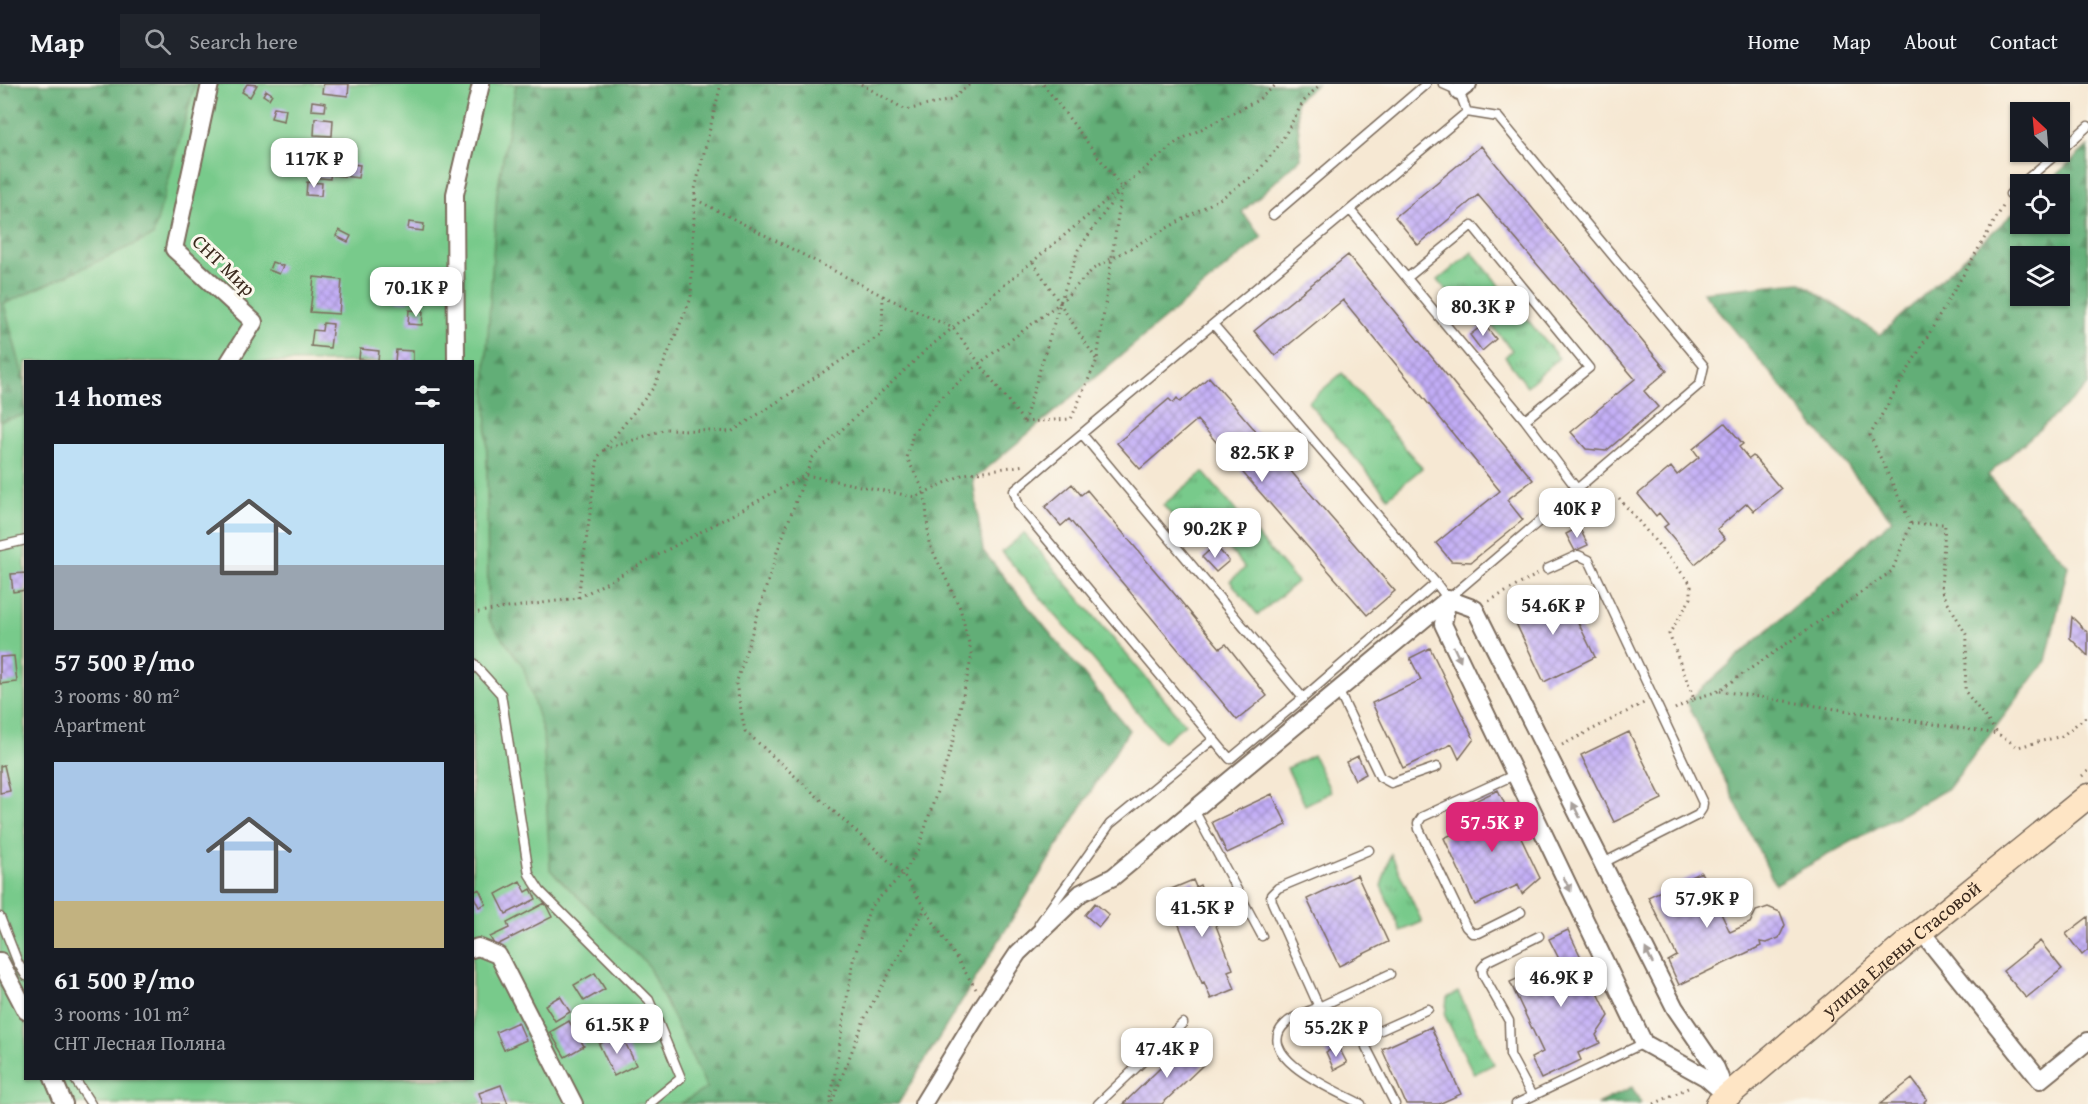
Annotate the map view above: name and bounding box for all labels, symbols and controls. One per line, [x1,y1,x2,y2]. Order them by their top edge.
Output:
search box [120,14,540,68]
text: Map [30,21,84,62]
icon: search [141,25,174,58]
text: Search here [189,25,298,57]
text: Home [1748,26,1799,57]
text: Map [1832,26,1871,57]
text: About [1904,26,1957,57]
text: Contact [1990,26,2058,57]
north arrow [2010,102,2070,162]
map controls [2010,102,2070,306]
pin: 117K ₽ [265,138,363,189]
text: 117K ₽ [285,143,343,172]
button: locate [2010,174,2070,234]
street label: СНТ Мир [186,227,263,302]
button: layers [2010,246,2070,306]
pin: 70.1K ₽ [361,267,471,318]
text: 70.1K ₽ [384,272,448,301]
pin: 80.3K ₽ [1428,286,1538,337]
text: 80.3K ₽ [1451,291,1515,320]
text: 14 homes [54,377,162,416]
icon: filters [411,380,444,413]
pin: 82.5K ₽ [1207,432,1317,483]
text: 82.5K ₽ [1230,437,1294,466]
icon: home [195,483,303,591]
pin: 40K ₽ [1535,488,1619,539]
text: 40K ₽ [1553,493,1601,522]
pin: 90.2K ₽ [1160,508,1270,559]
text: 90.2K ₽ [1183,513,1247,542]
pin: 54.6K ₽ [1498,585,1608,636]
text: 54.6K ₽ [1521,590,1585,619]
text: 57 500 ₽/mo [54,642,195,681]
one-way arrow [1452,645,1461,662]
text: 3 rooms · 80 m² [54,681,180,710]
text: Apartment [54,710,146,739]
icon: home [195,801,303,909]
pin: 57.5K ₽ [1437,802,1547,853]
one-way arrow [1572,802,1581,819]
text: 57.5K ₽ [1460,807,1524,836]
street label: улица Елены Стасовой [1814,873,1987,1025]
one-way arrow [1563,875,1572,892]
pin: 57.9K ₽ [1652,878,1762,929]
text: 57.9K ₽ [1675,883,1739,912]
pin: 41.5K ₽ [1147,887,1257,938]
text: 41.5K ₽ [1170,892,1234,921]
one-way arrow [1644,947,1653,964]
pin: 46.9K ₽ [1506,957,1616,1008]
text: 61 500 ₽/mo [54,960,195,999]
text: 46.9K ₽ [1529,962,1593,991]
text: 3 rooms · 101 m² [54,999,189,1028]
pin: 61.5K ₽ [562,1004,672,1055]
pin: 55.2K ₽ [1281,1007,1391,1058]
text: 61.5K ₽ [585,1009,649,1038]
text: 55.2K ₽ [1304,1012,1368,1041]
text: СНТ Лесная Поляна [54,1028,226,1057]
pin: 47.4K ₽ [1112,1028,1222,1079]
text: 47.4K ₽ [1135,1033,1199,1062]

